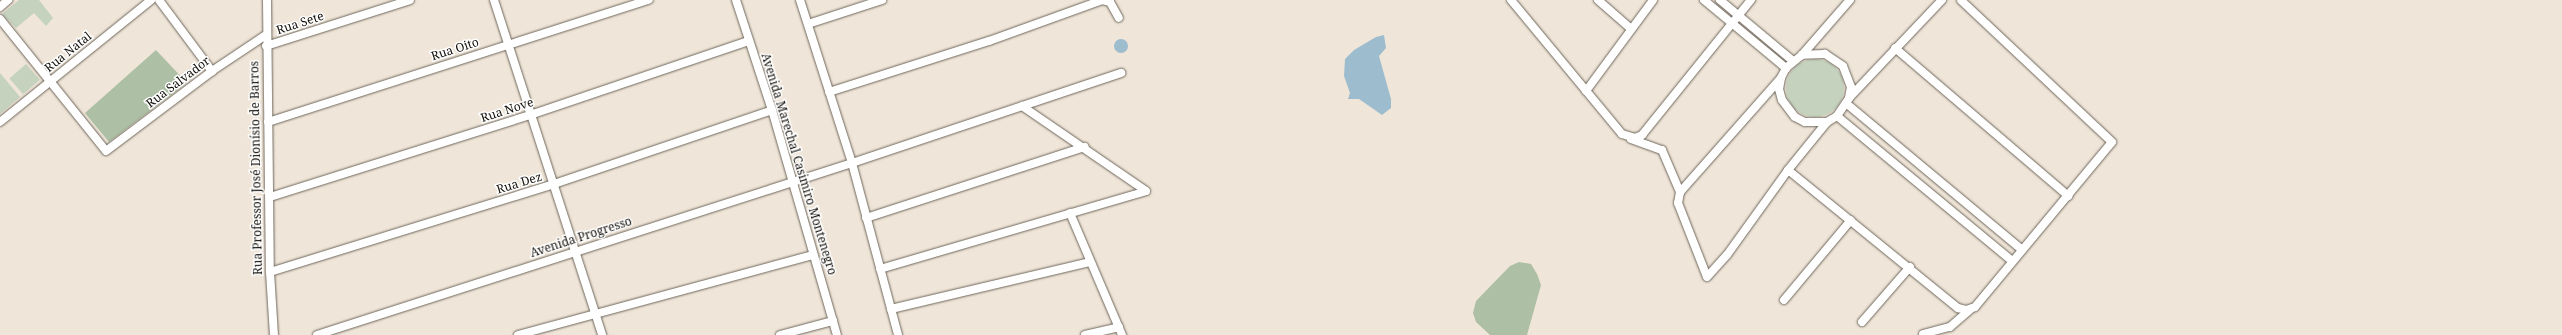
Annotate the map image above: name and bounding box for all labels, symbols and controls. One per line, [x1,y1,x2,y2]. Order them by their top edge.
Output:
street label: Rua Sete [274,9,326,37]
street label: Rua Natal [42,29,94,75]
street label: Rua Oito [429,35,481,63]
street label: Avenida Marechal Casimiro Montenegro [758,51,840,277]
street label: Rua Salvador [143,53,213,111]
street label: Rua Professor José Dionísio de Barros [247,61,265,275]
street label: Rua Nove [479,95,535,125]
street label: Rua Dez [495,169,543,197]
street label: Avenida Progresso [528,214,634,260]

